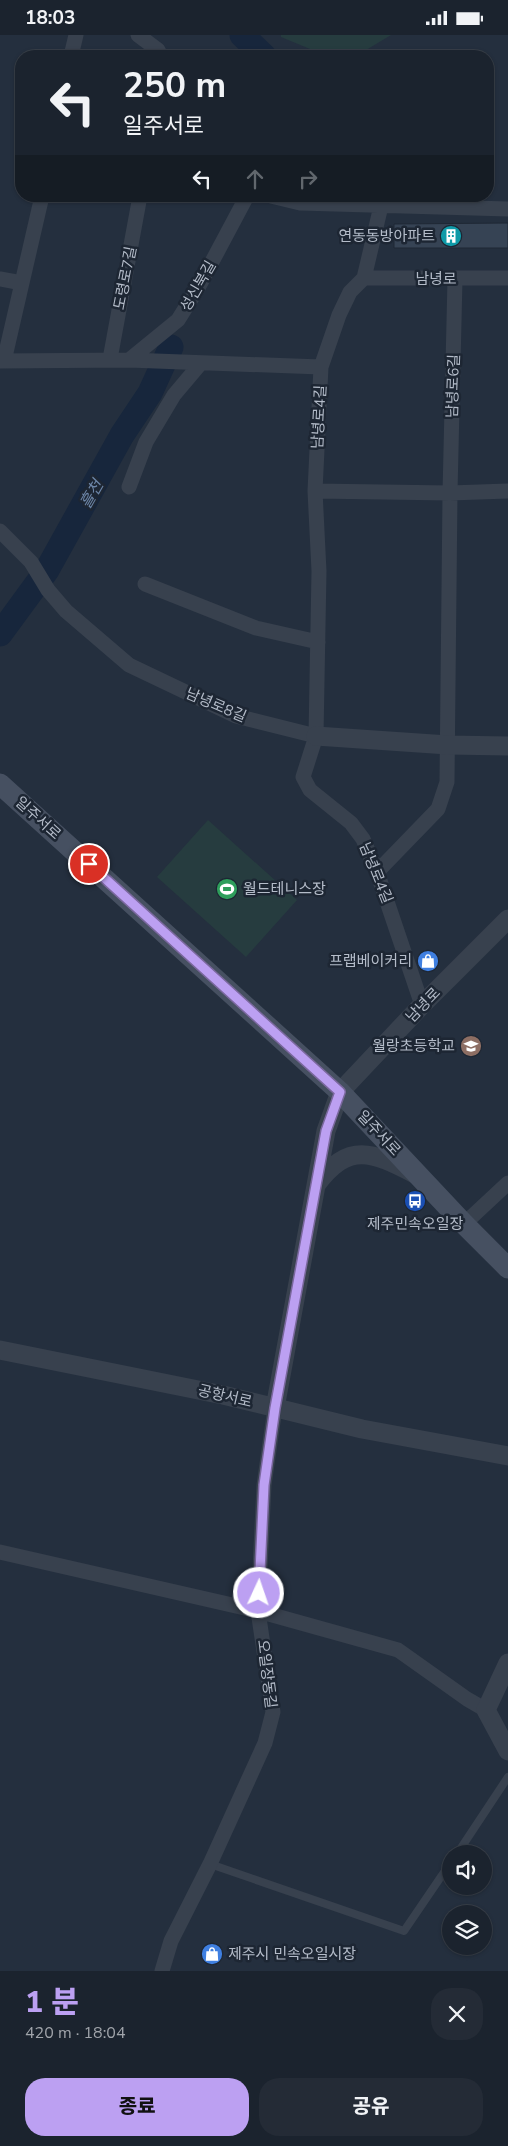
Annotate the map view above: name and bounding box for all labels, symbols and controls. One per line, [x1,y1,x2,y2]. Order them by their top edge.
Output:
text: 18:03 [25,5,75,31]
text: 250 m [123,62,226,109]
icon: left [40,70,105,135]
text: 일주서로 [123,111,204,141]
icon: left [188,165,216,193]
icon: ahead [241,165,269,193]
icon: right [294,165,322,193]
building icon: 연동동방아파트 [439,224,463,248]
place label: 연동동방아파트 [338,226,435,246]
street label: 도령로7길 [109,245,141,311]
street label: 성신북길 [176,257,220,315]
street label: 남녕로 [415,269,457,289]
street label: 남녕로6길 [442,354,464,418]
street label: 남녕로4길 [307,384,331,450]
water label: 흘천 [75,474,110,513]
street label: 남녕로8길 [183,683,249,727]
street label: 일주서로 [11,792,65,844]
street label: 남녕로4길 [355,839,397,907]
pin [68,843,110,885]
icon: arrive [75,850,103,878]
sports icon: 월드테니스장 [215,877,239,901]
place label: 월드테니스장 [243,879,326,899]
shop icon: 프랩베이커리 [416,949,440,973]
place label: 프랩베이커리 [329,951,412,971]
street label: 남녕로 [401,983,445,1027]
school or university icon: 월랑초등학교 [459,1034,483,1058]
place label: 월랑초등학교 [372,1036,455,1056]
street label: 일주서로 [353,1106,405,1160]
bus stop icon: 제주민속오일장 [403,1189,427,1213]
place label: 제주민속오일장 [367,1214,463,1234]
street label: 공항서로 [196,1380,254,1412]
position arrow [232,1566,284,1618]
street label: 오일장동길 [253,1639,281,1709]
map controls [442,1845,492,1955]
button: sound [442,1845,492,1895]
button: layers [442,1905,492,1955]
shop icon: 제주시 민속오일시장 [200,1942,224,1966]
place label: 제주시 민속오일시장 [228,1944,356,1964]
text: 1 분 [25,1982,79,2023]
button: close [431,1988,483,2040]
text: 420 m · 18:04 [25,2022,126,2044]
button: 종료 [25,2078,249,2136]
button: 공유 [259,2078,483,2136]

